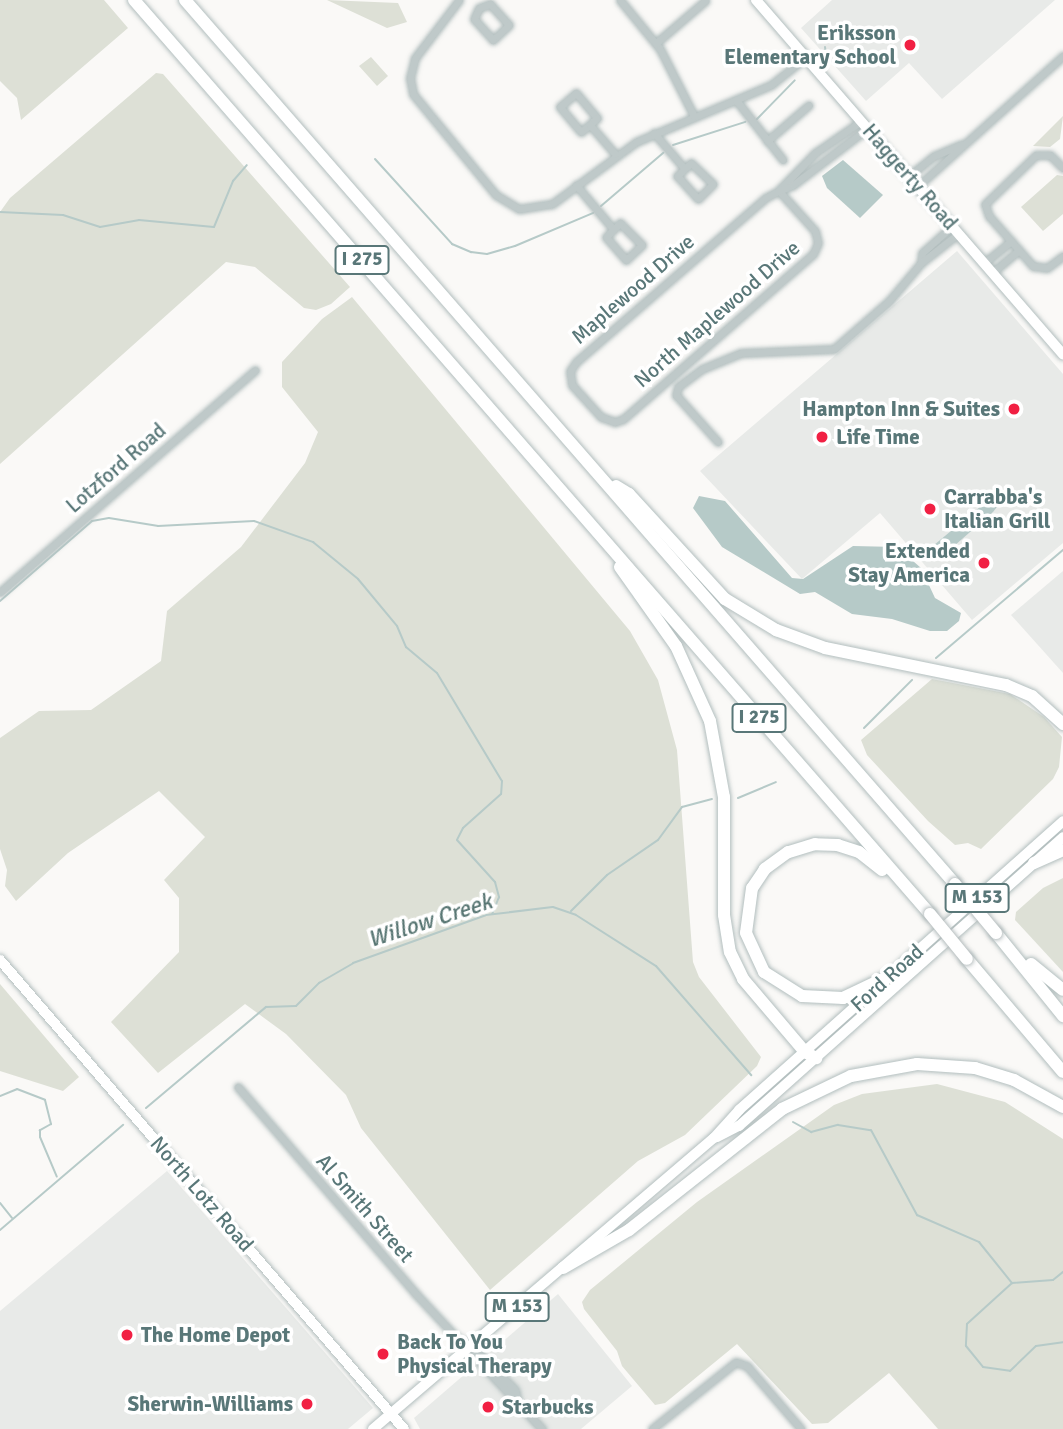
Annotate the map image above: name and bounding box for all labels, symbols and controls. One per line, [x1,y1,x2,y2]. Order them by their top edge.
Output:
place label: Eriksson Elementary School [724,20,896,70]
marker: Eriksson Elementary School [902,37,918,53]
street label: Haggerty Road [857,119,963,235]
street label: Maplewood Drive [566,229,700,349]
street label: North Maplewood Drive [629,235,805,393]
road number: I 275 [334,244,390,276]
place label: Hampton Inn & Suites [802,396,1000,422]
marker: Hampton Inn & Suites [1006,401,1022,417]
street label: Lotzford Road [61,418,171,518]
place label: Life Time [836,424,920,450]
marker: Life Time [814,429,830,445]
place label: Carrabba's Italian Grill [944,484,1050,534]
marker: Carrabba's Italian Grill [922,501,938,517]
place label: Extended Stay America [848,538,970,588]
marker: Extended Stay America [976,555,992,571]
road number: I 275 [731,702,787,734]
road number: M 153 [944,882,1010,914]
water label: Willow Creek [365,888,495,954]
street label: Ford Road [845,939,929,1017]
street label: North Lotz Road [145,1131,259,1257]
street label: Al Smith Street [311,1149,419,1267]
road number: M 153 [484,1292,550,1322]
place label: The Home Depot [141,1322,290,1348]
marker: The Home Depot [119,1327,135,1343]
place label: Back To You Physical Therapy [397,1329,552,1379]
marker: Back To You Physical Therapy [375,1346,391,1362]
place label: Sherwin-Williams [127,1391,293,1417]
place label: Starbucks [502,1394,594,1420]
marker: Sherwin-Williams [299,1396,315,1412]
marker: Starbucks [480,1399,496,1415]

